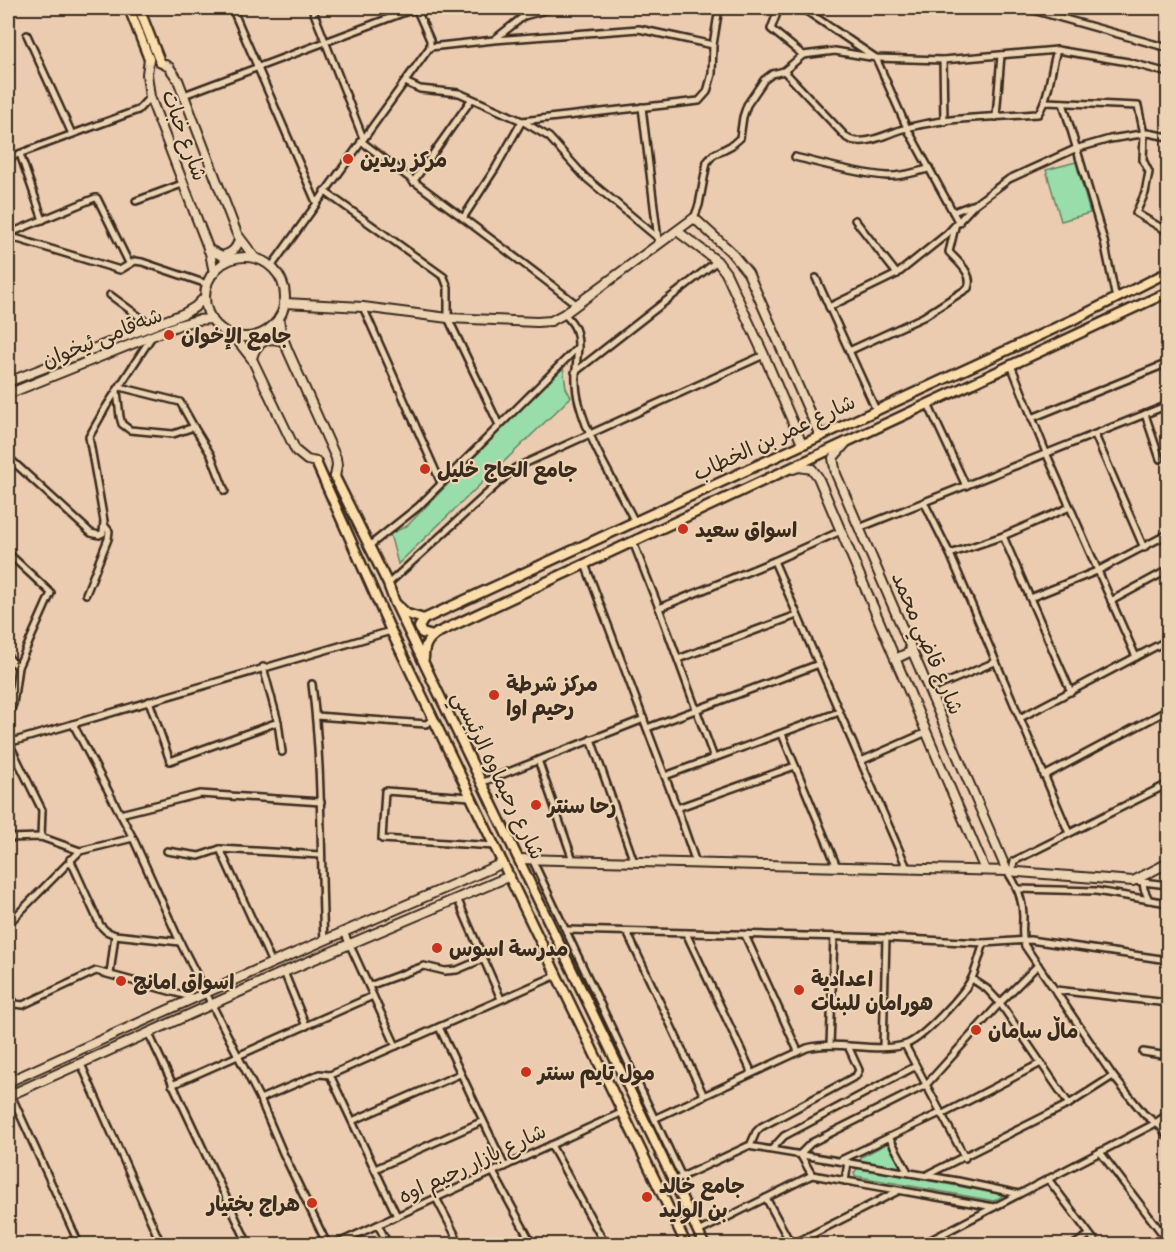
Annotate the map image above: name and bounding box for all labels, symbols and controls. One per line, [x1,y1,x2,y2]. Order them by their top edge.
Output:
street label: شارع خبات [154,86,213,185]
place label: مركز ريدين [360,147,447,173]
marker: مركز ريدين [341,152,355,166]
street label: شەقامی ئیخوان [38,301,167,374]
place label: جامع الإخوان [181,323,291,351]
marker: جامع الإخوان [162,328,176,342]
street label: شارع عمر بن الخطاب [689,388,860,488]
place label: جامع الحاج خليل [437,457,578,485]
marker: جامع الحاج خليل [418,462,432,476]
place label: اسواق سعيد [695,517,797,543]
marker: اسواق سعيد [676,522,690,536]
street label: شارع قاضي محمد [880,568,969,721]
place label: مركز شرطة رحيم اوا [506,671,598,724]
street label: شارع رحيماوه الرئيسي [441,687,551,866]
marker: مركز شرطة رحيم اوا [487,688,501,702]
place label: رحا سنتر [546,793,616,818]
marker: رحا سنتر [529,798,543,812]
place label: مدرسة اسوس [449,936,568,962]
marker: مدرسة اسوس [430,941,444,955]
place label: اعدادية هورامان للبنات [811,966,933,1017]
place label: اسواق امانج [133,969,234,995]
marker: اسواق امانج [114,974,128,988]
marker: اعدادية هورامان للبنات [792,983,806,997]
place label: ماڵ سامان [988,1016,1078,1043]
marker: ماڵ سامان [969,1023,983,1037]
place label: مول تايم سنتر [536,1060,655,1089]
marker: مول تايم سنتر [519,1065,533,1079]
street label: شارع بازار رحيم اوه [394,1118,552,1212]
place label: جامع خالد بن الوليد [659,1173,745,1224]
marker: جامع خالد بن الوليد [640,1190,654,1204]
place label: هراج بختيار [205,1191,300,1217]
marker: هراج بختيار [305,1196,319,1210]

